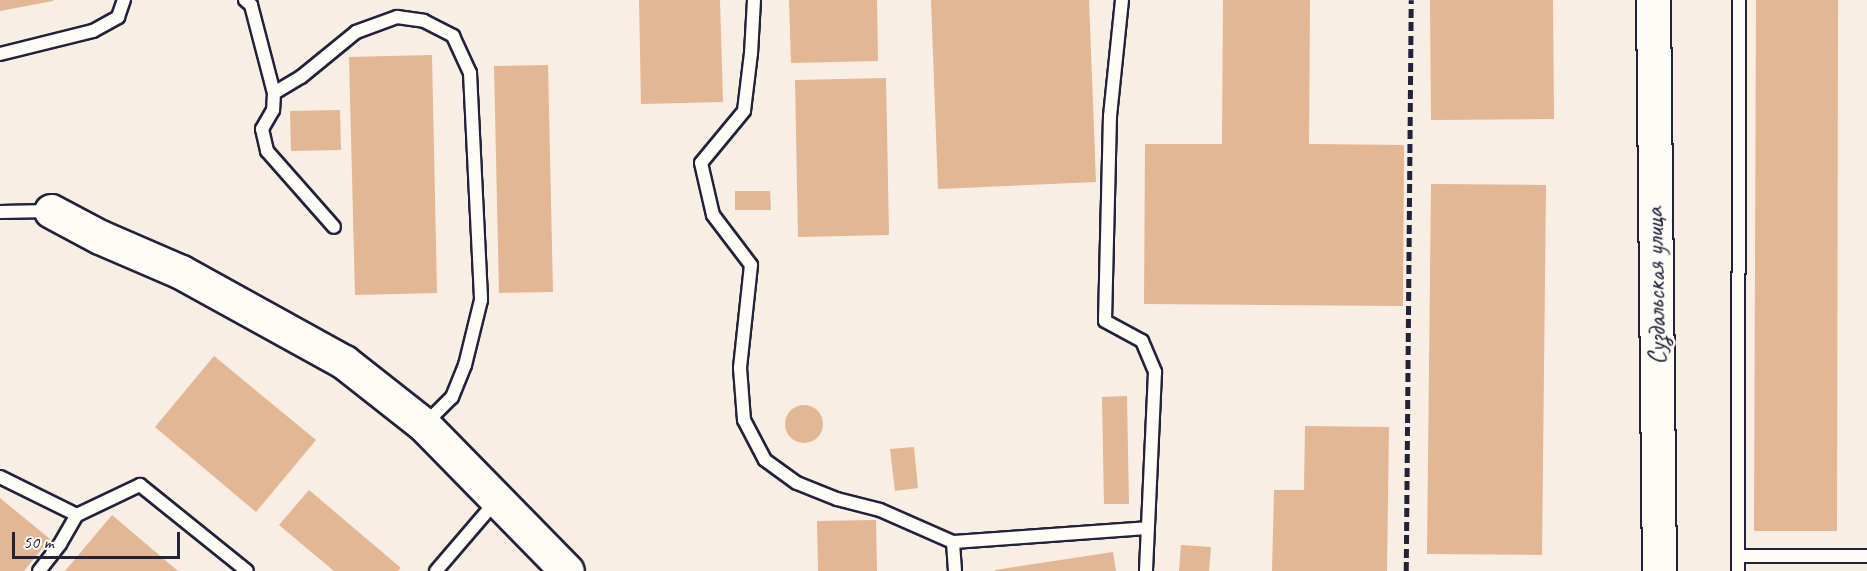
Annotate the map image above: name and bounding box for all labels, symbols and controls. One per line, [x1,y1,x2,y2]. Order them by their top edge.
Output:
street label: Суздальская улица [1639,206,1673,366]
scale bar [15,520,183,558]
text: 50 m [23,531,54,553]

